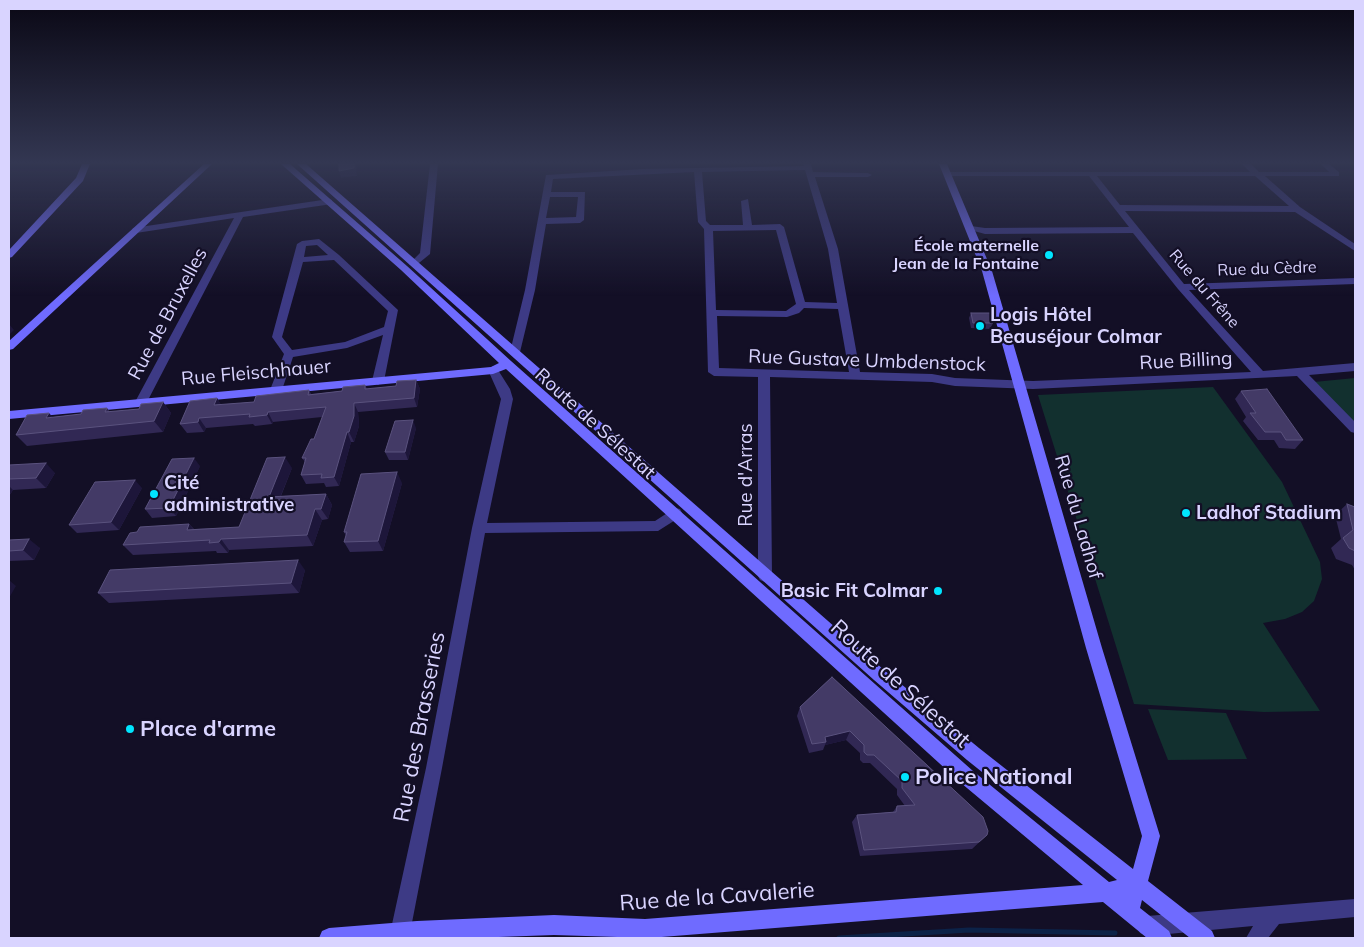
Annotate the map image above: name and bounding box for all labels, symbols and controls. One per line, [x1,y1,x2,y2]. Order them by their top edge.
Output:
place label: École maternelle Jean de la Fontaine [892,236,1039,274]
street label: Rue de Bruxelles [124,244,212,384]
street label: Rue du Frêne [1165,246,1243,332]
marker: École maternelle Jean de la Fontaine [1043,249,1055,261]
street label: Rue du Cèdre [1217,258,1317,280]
place label: Logis Hôtel Beauséjour Colmar [990,304,1162,348]
marker: Logis Hôtel Beauséjour Colmar [974,320,986,332]
street label: Rue Gustave Umbdenstock [748,345,986,377]
street label: Rue Billing [1139,347,1233,375]
street label: Rue Fleischhauer [180,355,332,391]
street label: Route de Sélestat [530,364,660,484]
street label: Rue d'Arras [735,423,757,527]
street label: Rue du Ladhof [1049,452,1107,582]
place label: Cité administrative [164,472,295,516]
marker: Cité administrative [148,488,160,500]
place label: Ladhof Stadium [1196,502,1341,524]
marker: Ladhof Stadium [1180,507,1192,519]
place label: Basic Fit Colmar [781,580,928,602]
marker: Basic Fit Colmar [932,585,944,597]
street label: Route de Sélestat [825,614,975,754]
street label: Rue des Brasseries [389,630,451,824]
place label: Place d'arme [140,716,276,742]
marker: Place d'arme [124,723,136,735]
place label: Police National [915,764,1073,790]
marker: Police National [899,771,911,783]
street label: Rue de la Cavalerie [619,877,815,917]

